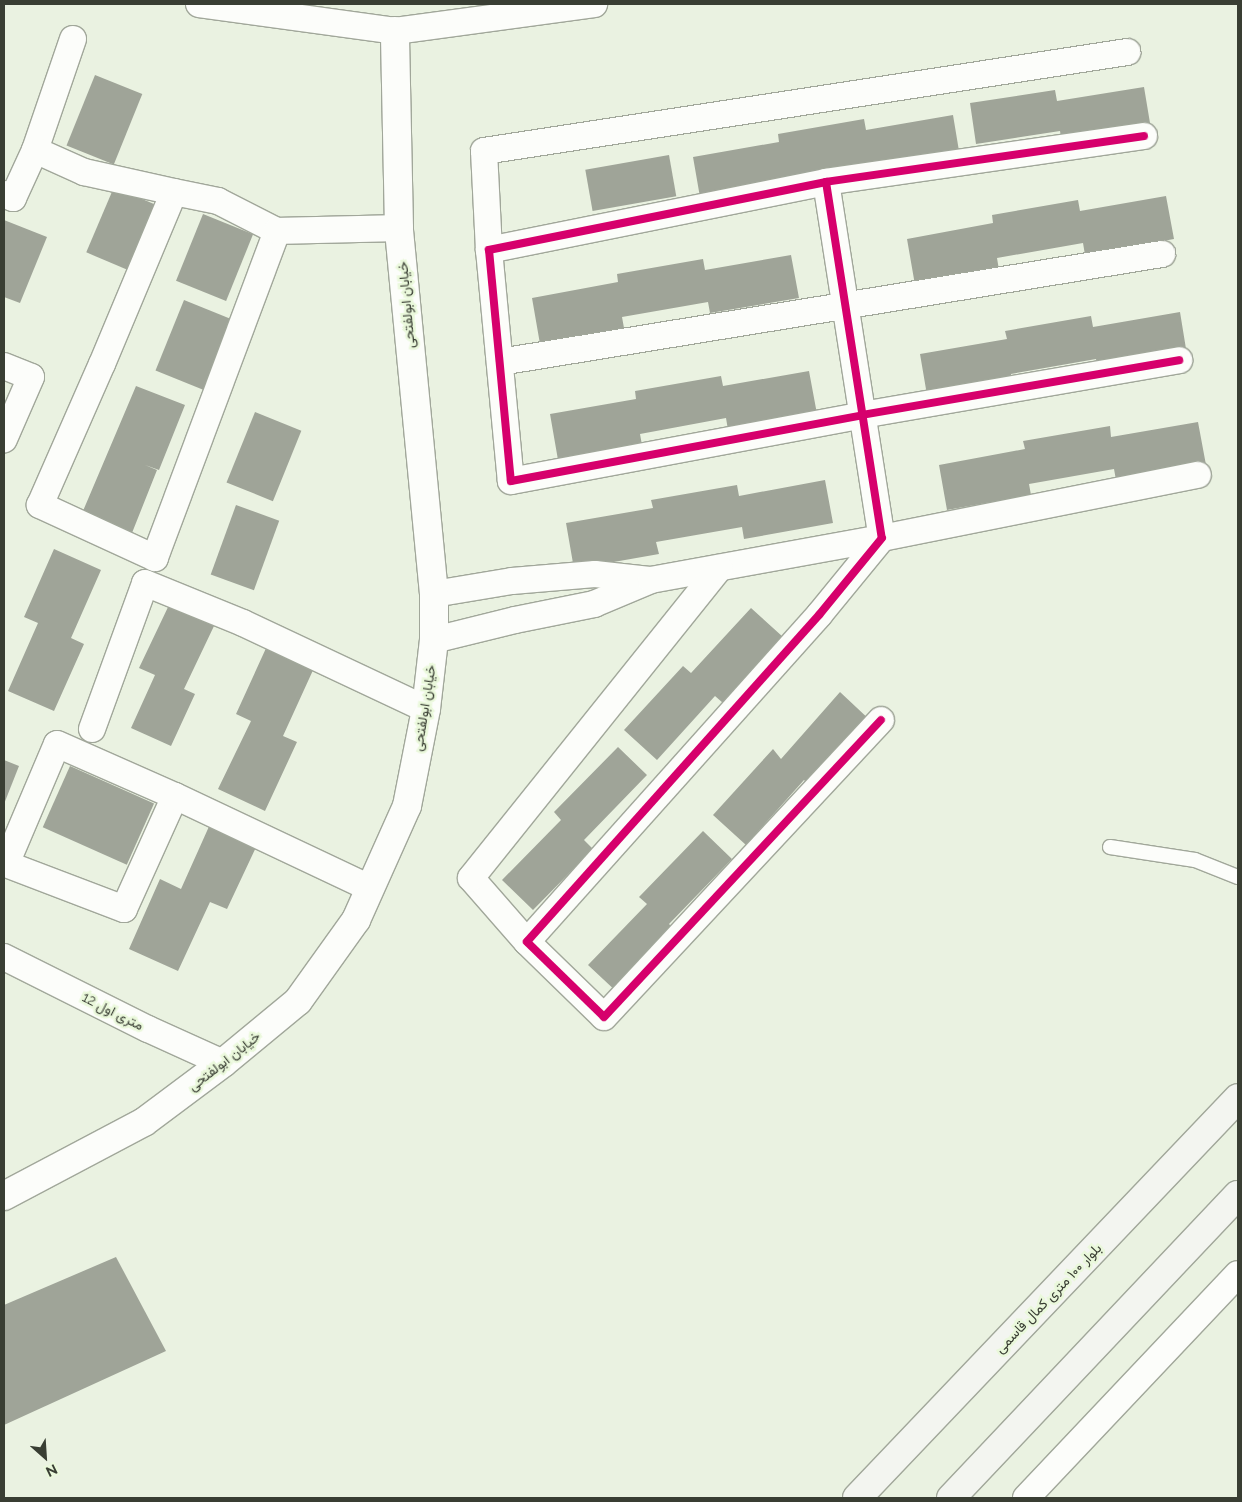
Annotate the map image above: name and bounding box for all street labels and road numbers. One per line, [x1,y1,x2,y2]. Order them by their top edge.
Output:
street label: خیابان ابولفتحی [394,261,418,349]
street label: خیابان ابولفتحی [409,664,439,752]
street label: 12 متری اول [80,988,146,1034]
street label: خیابان ابولفتحی [184,1028,264,1094]
street label: بلوار ۱۰۰ متری کمال قاسمی [991,1240,1105,1356]

